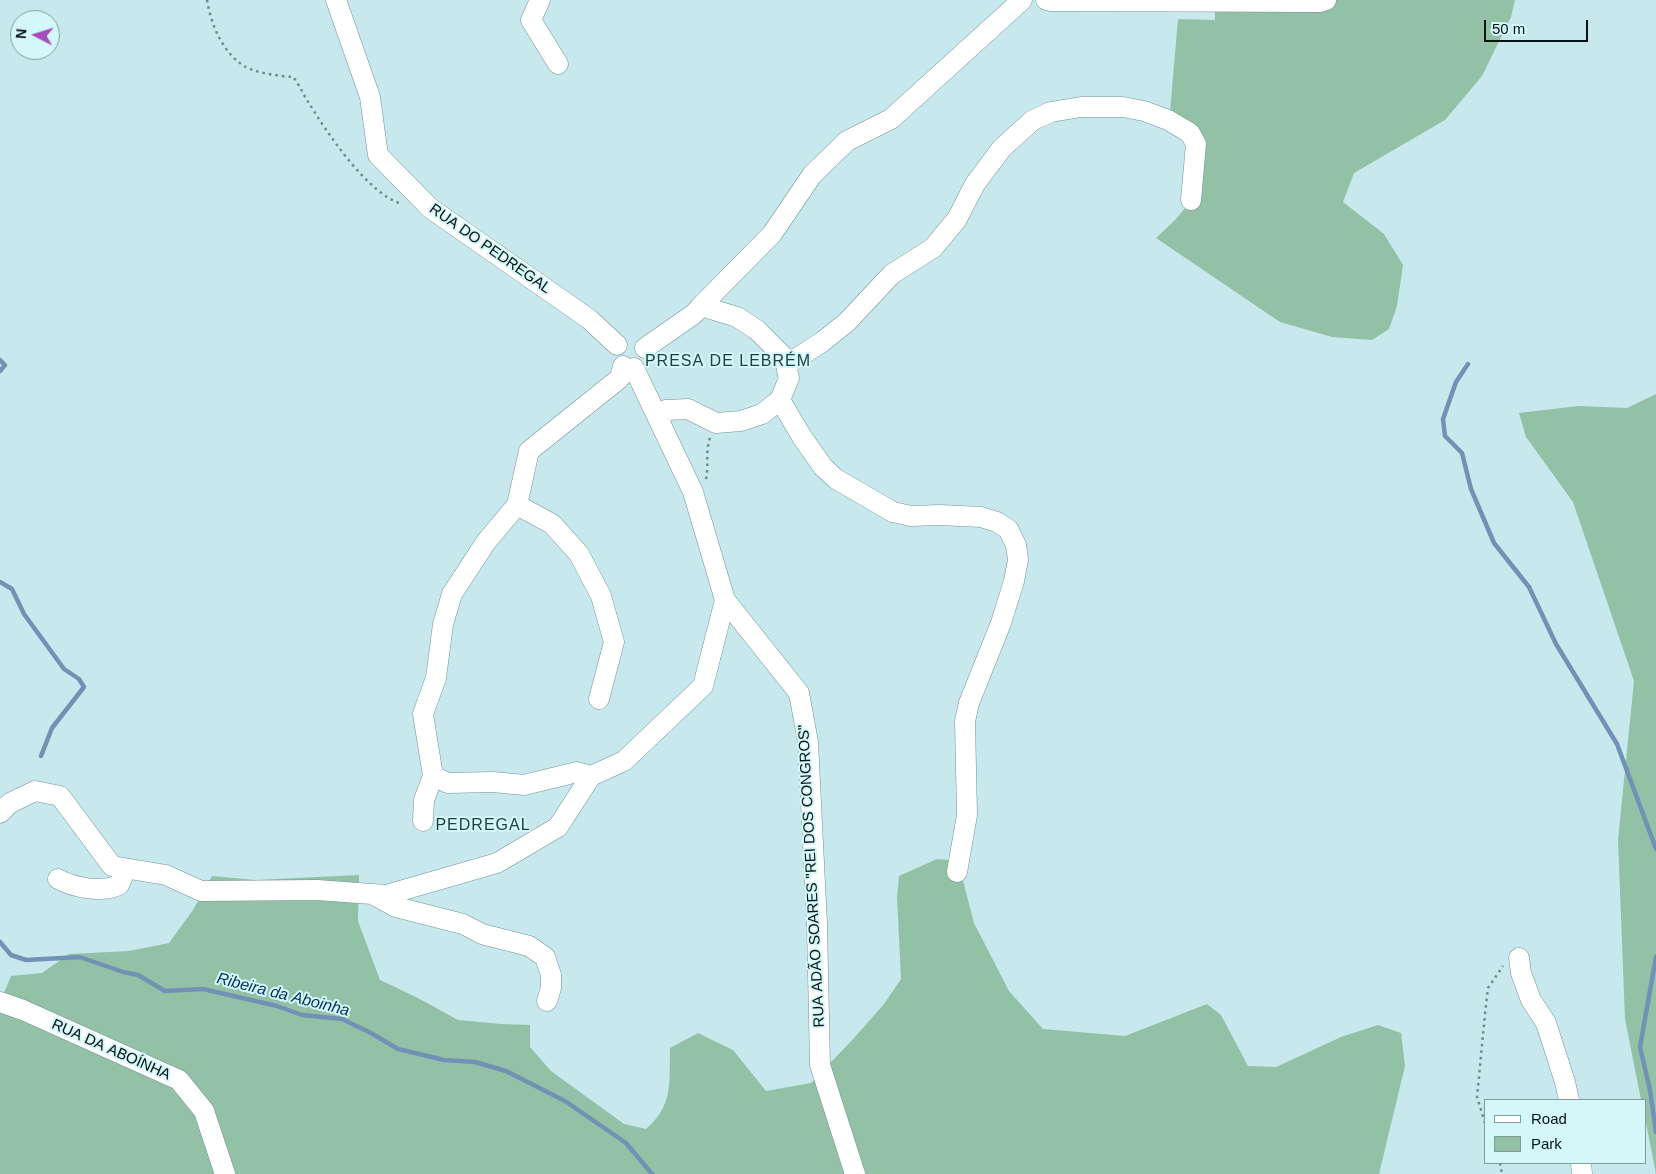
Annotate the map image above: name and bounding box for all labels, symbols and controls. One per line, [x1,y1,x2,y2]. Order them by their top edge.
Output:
north arrow [10,10,60,60]
scale bar [1486,10,1590,42]
text: 50 m [1492,20,1525,37]
text: N [13,28,29,40]
street label: RUA DO PEDREGAL [426,200,554,298]
district label: PRESA DE LEBRÉM [643,352,813,372]
street label: RUA ADÃO SOARES "REI DOS CONGROS" [795,724,829,1028]
district label: PEDREGAL [434,816,532,836]
water label: Ribeira da Aboinha [215,969,351,1021]
street label: RUA DA ABOÍNHA [49,1016,173,1084]
legend [1484,1099,1646,1164]
text: Road [1531,1110,1567,1127]
text: Park [1531,1135,1562,1152]

